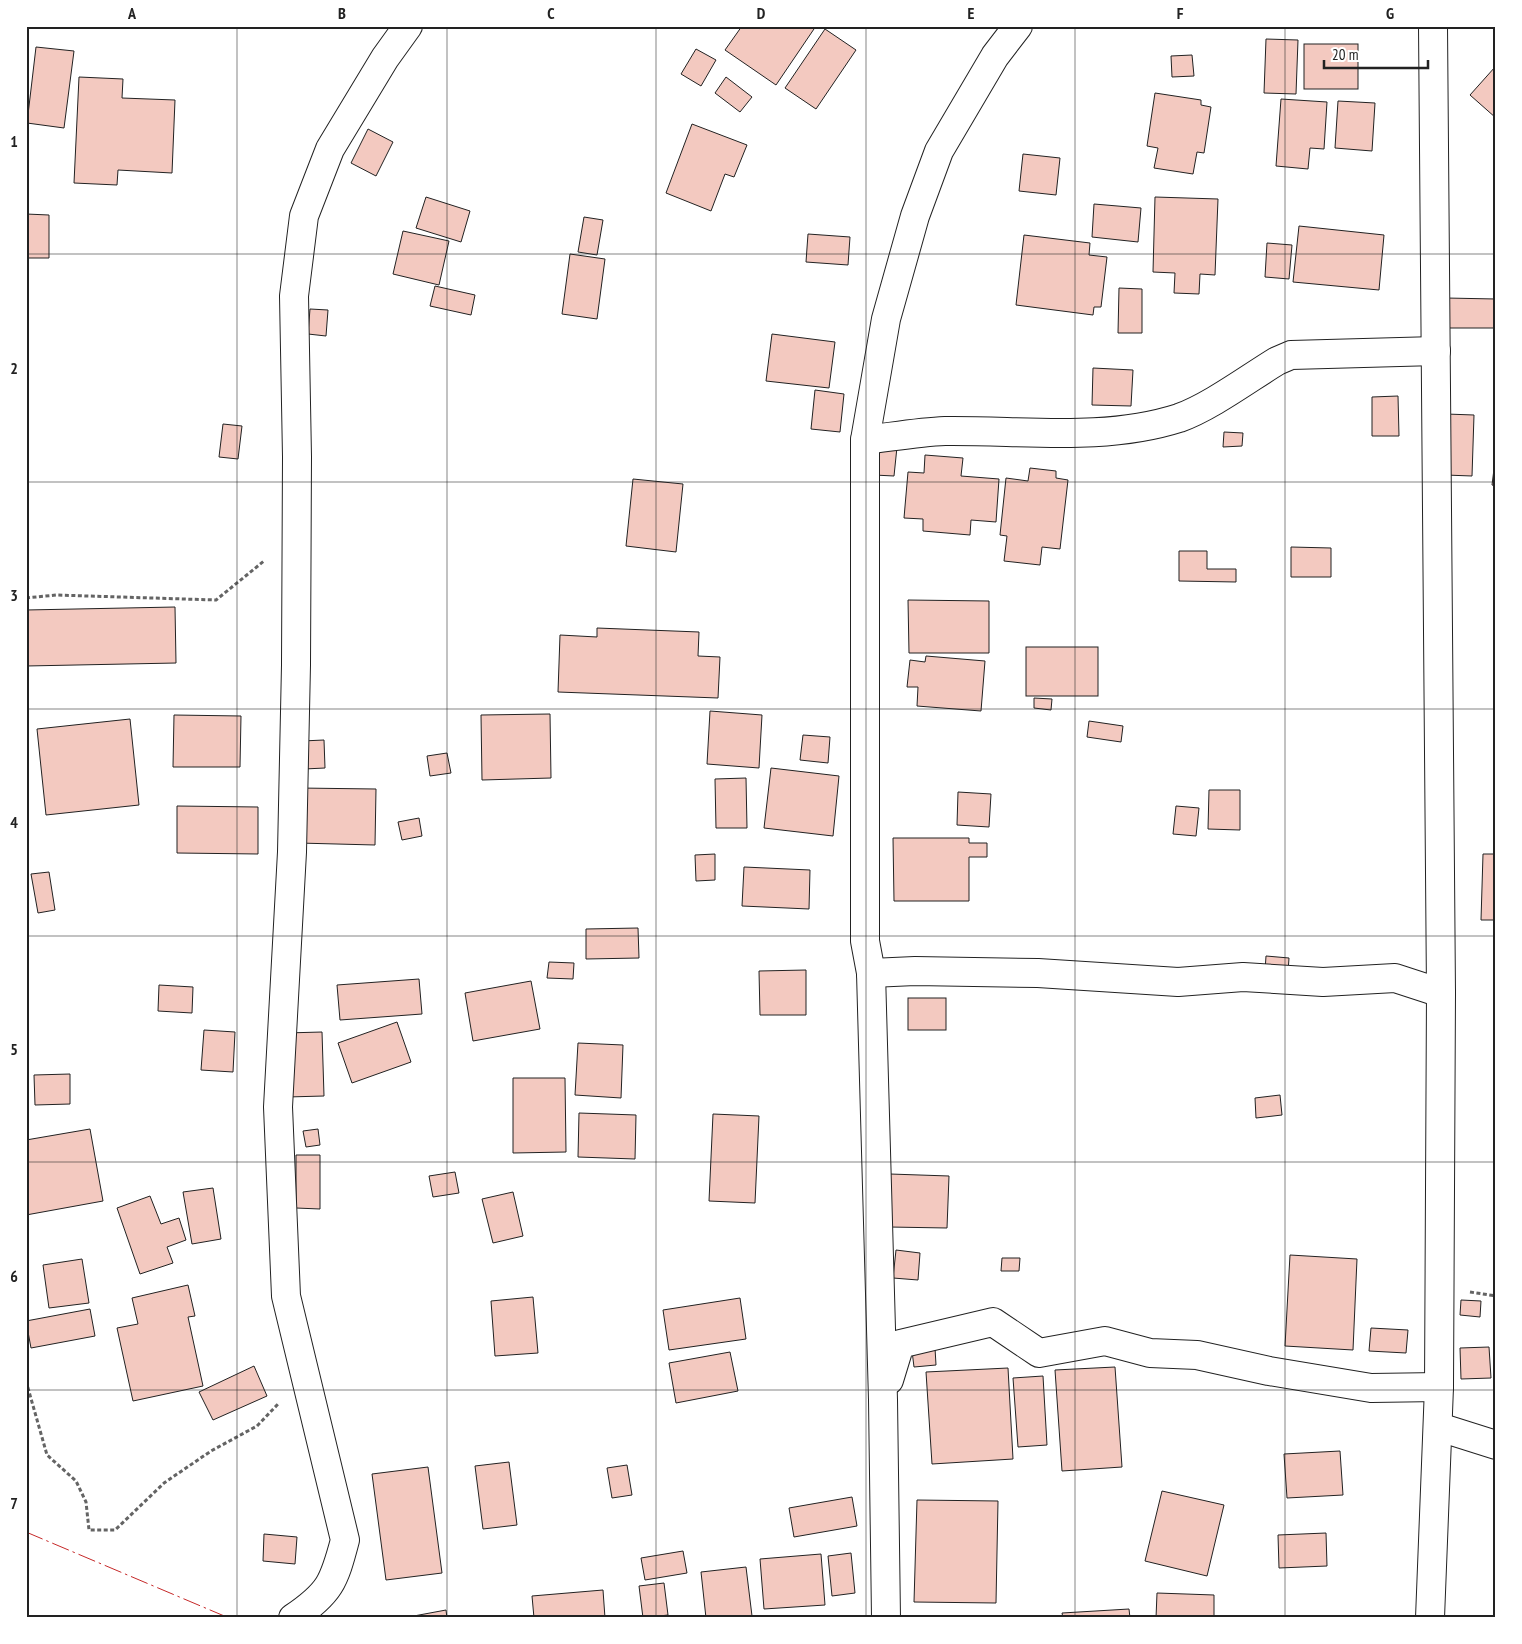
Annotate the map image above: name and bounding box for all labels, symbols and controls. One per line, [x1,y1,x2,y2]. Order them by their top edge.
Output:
text: A [127,3,137,23]
text: B [338,3,346,23]
text: C [547,3,555,23]
text: D [757,3,766,23]
text: E [968,3,975,23]
text: F [1177,3,1184,23]
text: G [1386,3,1394,23]
scale bar [1324,38,1428,70]
text: 20 m [1332,45,1358,64]
text: 1 [10,131,18,151]
text: 2 [10,358,18,378]
text: 3 [10,585,18,605]
text: 4 [10,812,18,832]
text: 5 [10,1039,18,1059]
text: 6 [10,1266,18,1286]
text: 7 [10,1493,18,1513]

